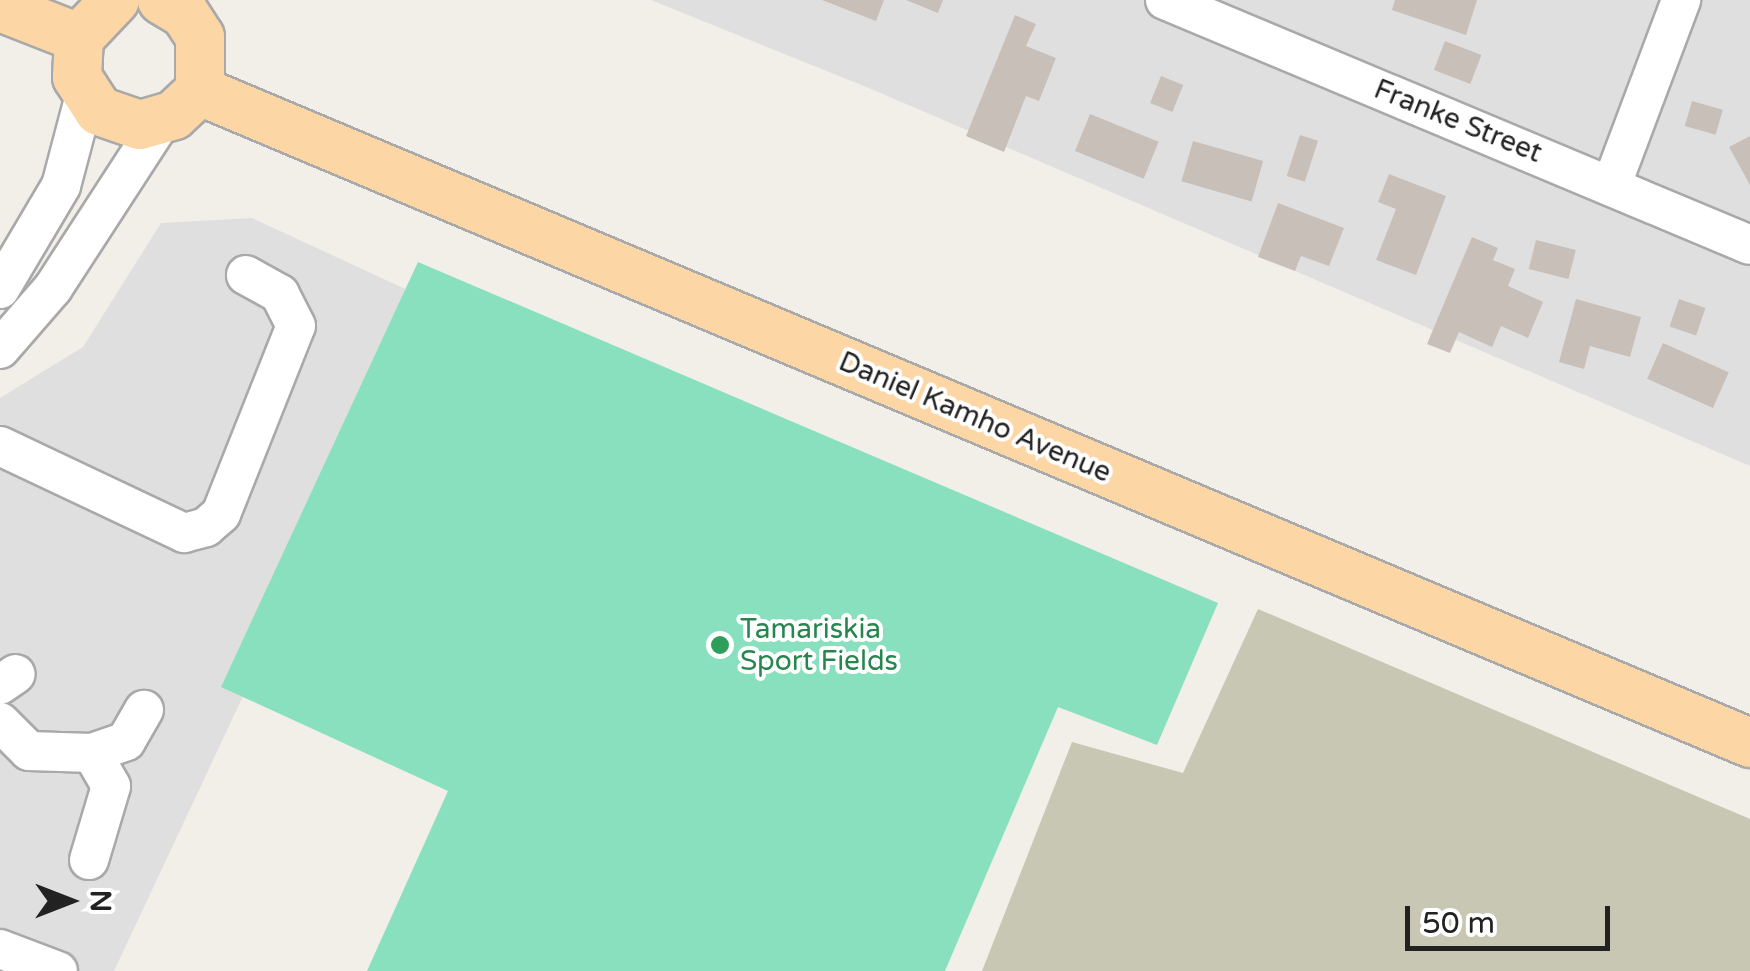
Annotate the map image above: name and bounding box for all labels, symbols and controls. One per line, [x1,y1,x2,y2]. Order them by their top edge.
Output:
street label: Franke Street [1369,72,1547,170]
street label: Daniel Kamho Avenue [834,344,1116,490]
place label: Tamariskia Sport Fields [740,612,898,678]
marker: Tamariskia Sport Fields [709,634,731,656]
north arrow [20,851,120,951]
scale bar [1410,886,1615,948]
text: N [83,890,117,912]
text: 50 m [1422,905,1495,942]

